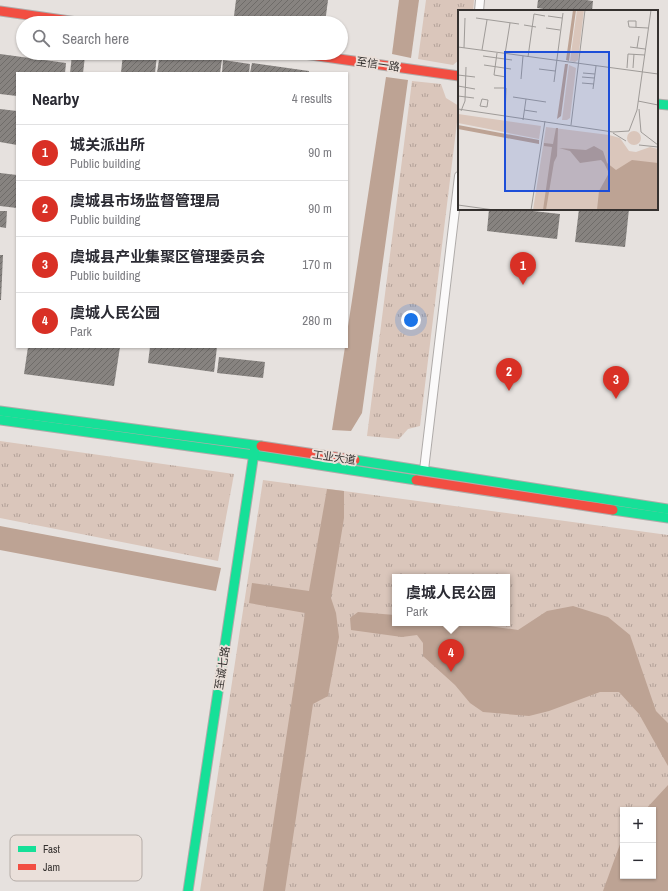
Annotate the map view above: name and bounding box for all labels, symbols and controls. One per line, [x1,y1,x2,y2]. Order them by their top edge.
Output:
inset map [458,10,658,210]
search box [16,16,348,60]
icon: search [30,27,52,49]
text: Search here [62,28,129,49]
street label: 至信一路 [355,54,401,74]
text: Nearby [32,87,79,110]
text: 4 results [292,90,332,107]
text: 城关派出所 [70,134,145,155]
text: 1 [42,144,48,161]
text: 90 m [308,144,332,161]
text: Public building [70,155,141,172]
text: 虞城县市场监督管理局 [70,190,220,211]
text: 2 [42,200,48,217]
text: 90 m [308,200,332,217]
text: Public building [70,211,141,228]
text: 虞城县产业集聚区管理委员会 [70,246,265,267]
pin: 1 [510,252,536,285]
text: 3 [42,256,48,273]
text: 170 m [302,256,332,273]
text: Public building [70,267,141,284]
text: 虞城人民公园 [70,302,160,323]
your location [401,310,421,330]
text: 4 [42,312,48,329]
text: 280 m [302,312,332,329]
text: Park [70,323,92,340]
pin: 2 [496,358,522,391]
pin: 3 [603,366,629,399]
street label: 工业大道 [311,447,357,467]
popup [392,574,510,626]
text: 虞城人民公园 [406,582,496,603]
text: Park [406,603,428,620]
pin: 4 [438,639,464,672]
street label: 至诚七路 [212,645,232,691]
map controls [620,807,656,879]
button: + [620,807,656,843]
legend [10,835,142,881]
text: Fast [43,842,61,856]
button: − [620,843,656,879]
text: Jam [43,860,60,874]

